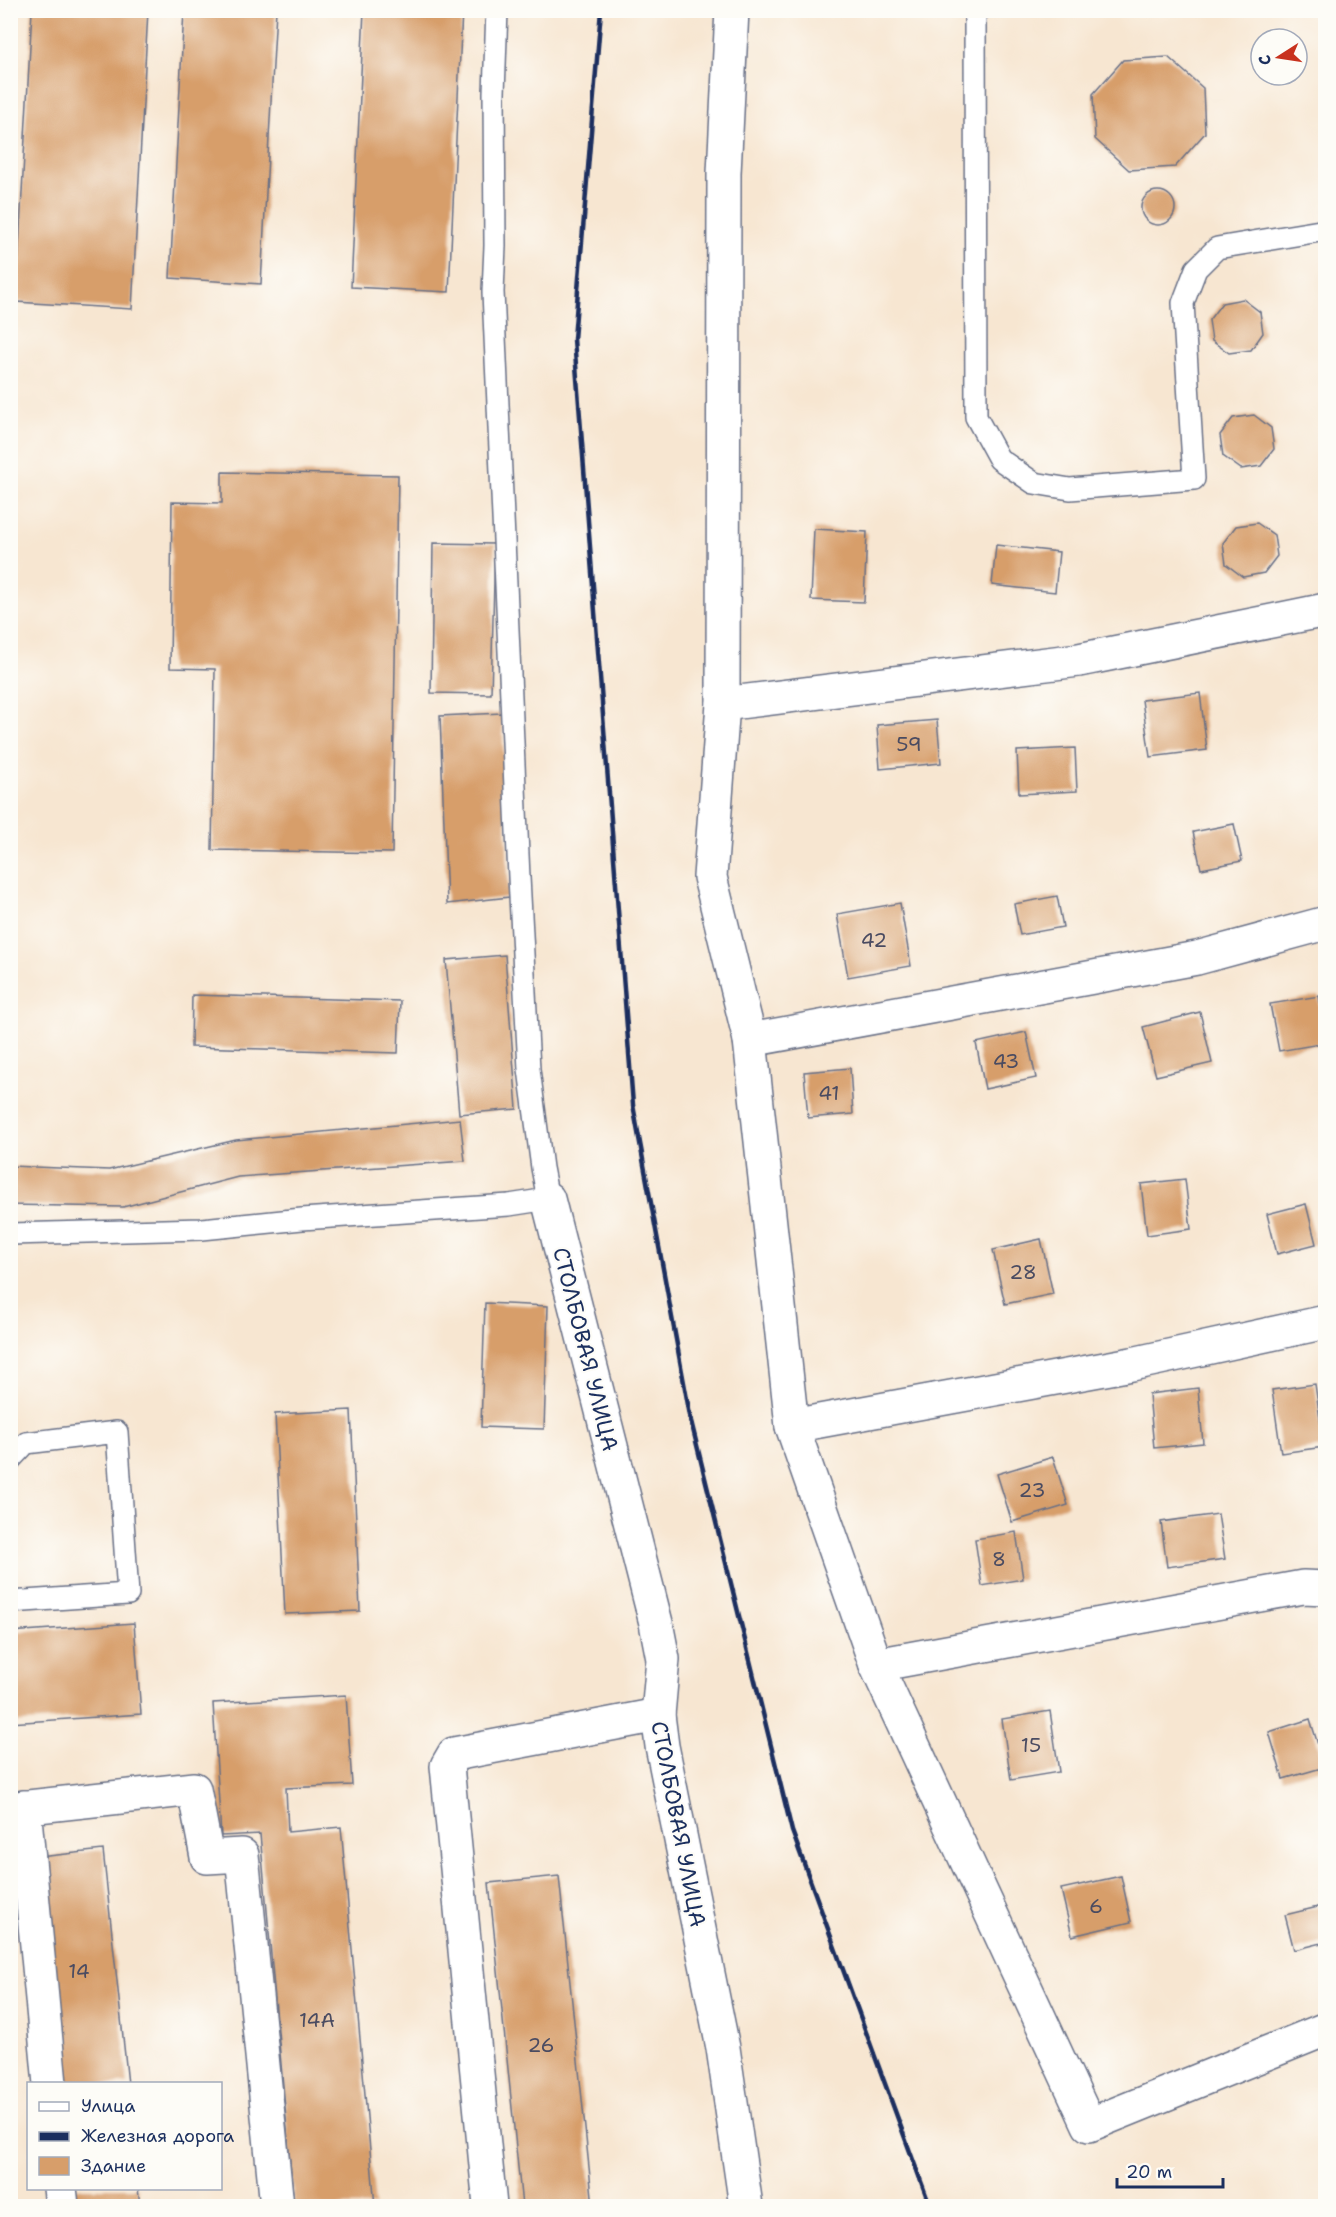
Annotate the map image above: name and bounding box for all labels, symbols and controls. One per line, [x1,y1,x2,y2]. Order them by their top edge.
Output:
north arrow [1249,27,1309,87]
text: С [1253,53,1276,67]
house number: 59 [896,731,922,757]
house number: 42 [861,927,887,953]
house number: 43 [993,1048,1019,1074]
house number: 41 [818,1080,840,1106]
street label: СТОЛБОВАЯ УЛИЦА [546,1244,625,1454]
house number: 28 [1009,1259,1037,1285]
house number: 23 [1019,1477,1045,1503]
house number: 8 [992,1546,1006,1572]
street label: СТОЛБОВАЯ УЛИЦА [644,1719,713,1930]
house number: 15 [1021,1732,1041,1758]
house number: 6 [1089,1893,1103,1919]
house number: 14 [68,1958,90,1984]
house number: 14А [299,2007,335,2033]
house number: 26 [527,2032,555,2058]
legend [27,2082,222,2190]
text: Улица [81,2094,135,2118]
text: Железная дорога [81,2124,234,2148]
scale bar [1117,2151,1224,2189]
text: Здание [81,2154,146,2178]
text: 20 m [1126,2160,1172,2184]

